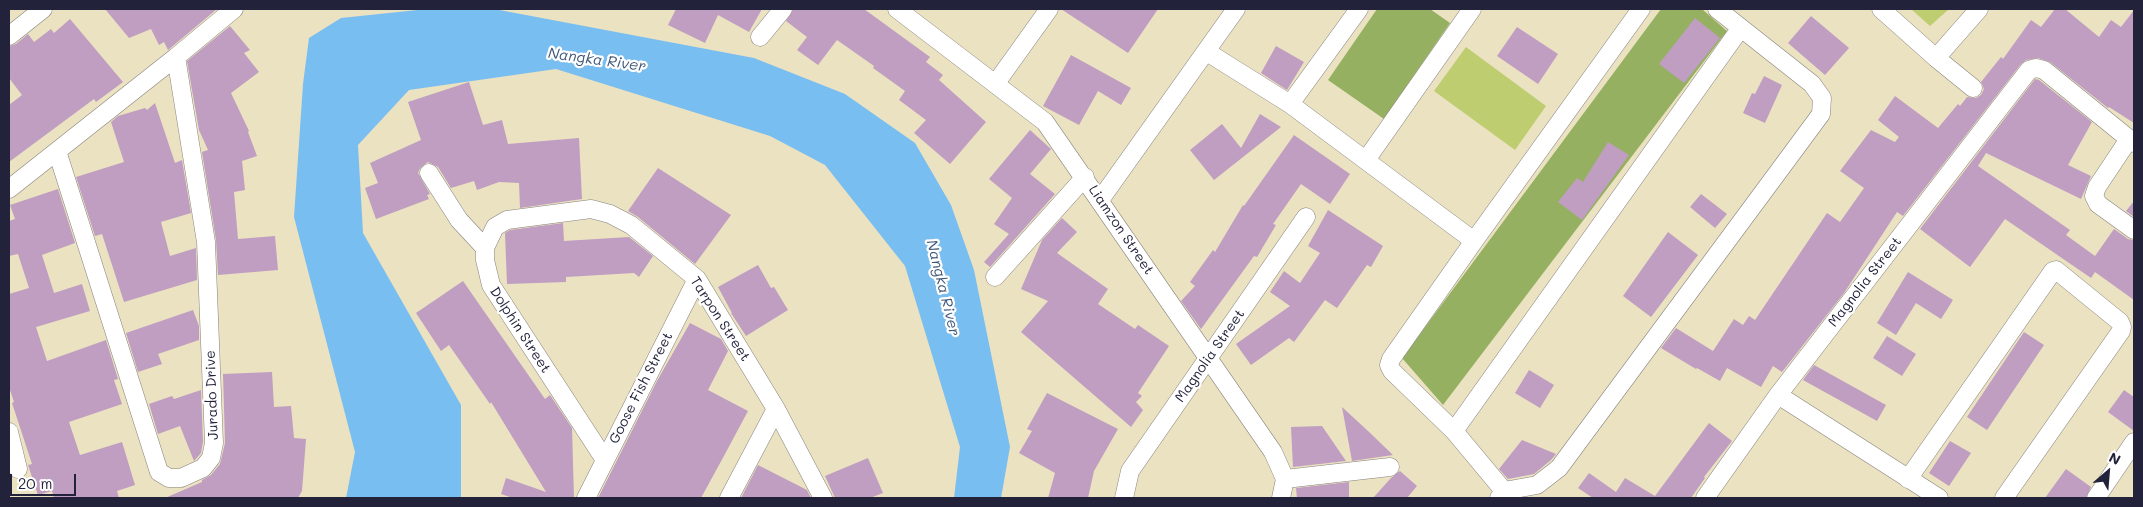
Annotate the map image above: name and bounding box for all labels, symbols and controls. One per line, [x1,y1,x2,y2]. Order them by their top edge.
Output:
water label: Nangka River [547,44,647,76]
street label: Liamzon Street [1085,182,1157,278]
street label: Magnolia Street [1825,234,1905,330]
water label: Nangka River [922,238,964,338]
street label: Tarpon Street [686,274,754,364]
street label: Dolphin Street [486,284,554,376]
street label: Magnolia Street [1172,306,1248,406]
street label: Goose Fish Street [606,329,676,447]
street label: Jurado Drive [202,350,222,440]
north arrow [2083,447,2133,497]
text: N [2106,447,2124,469]
scale bar [12,464,79,496]
text: 20 m [18,473,52,493]

